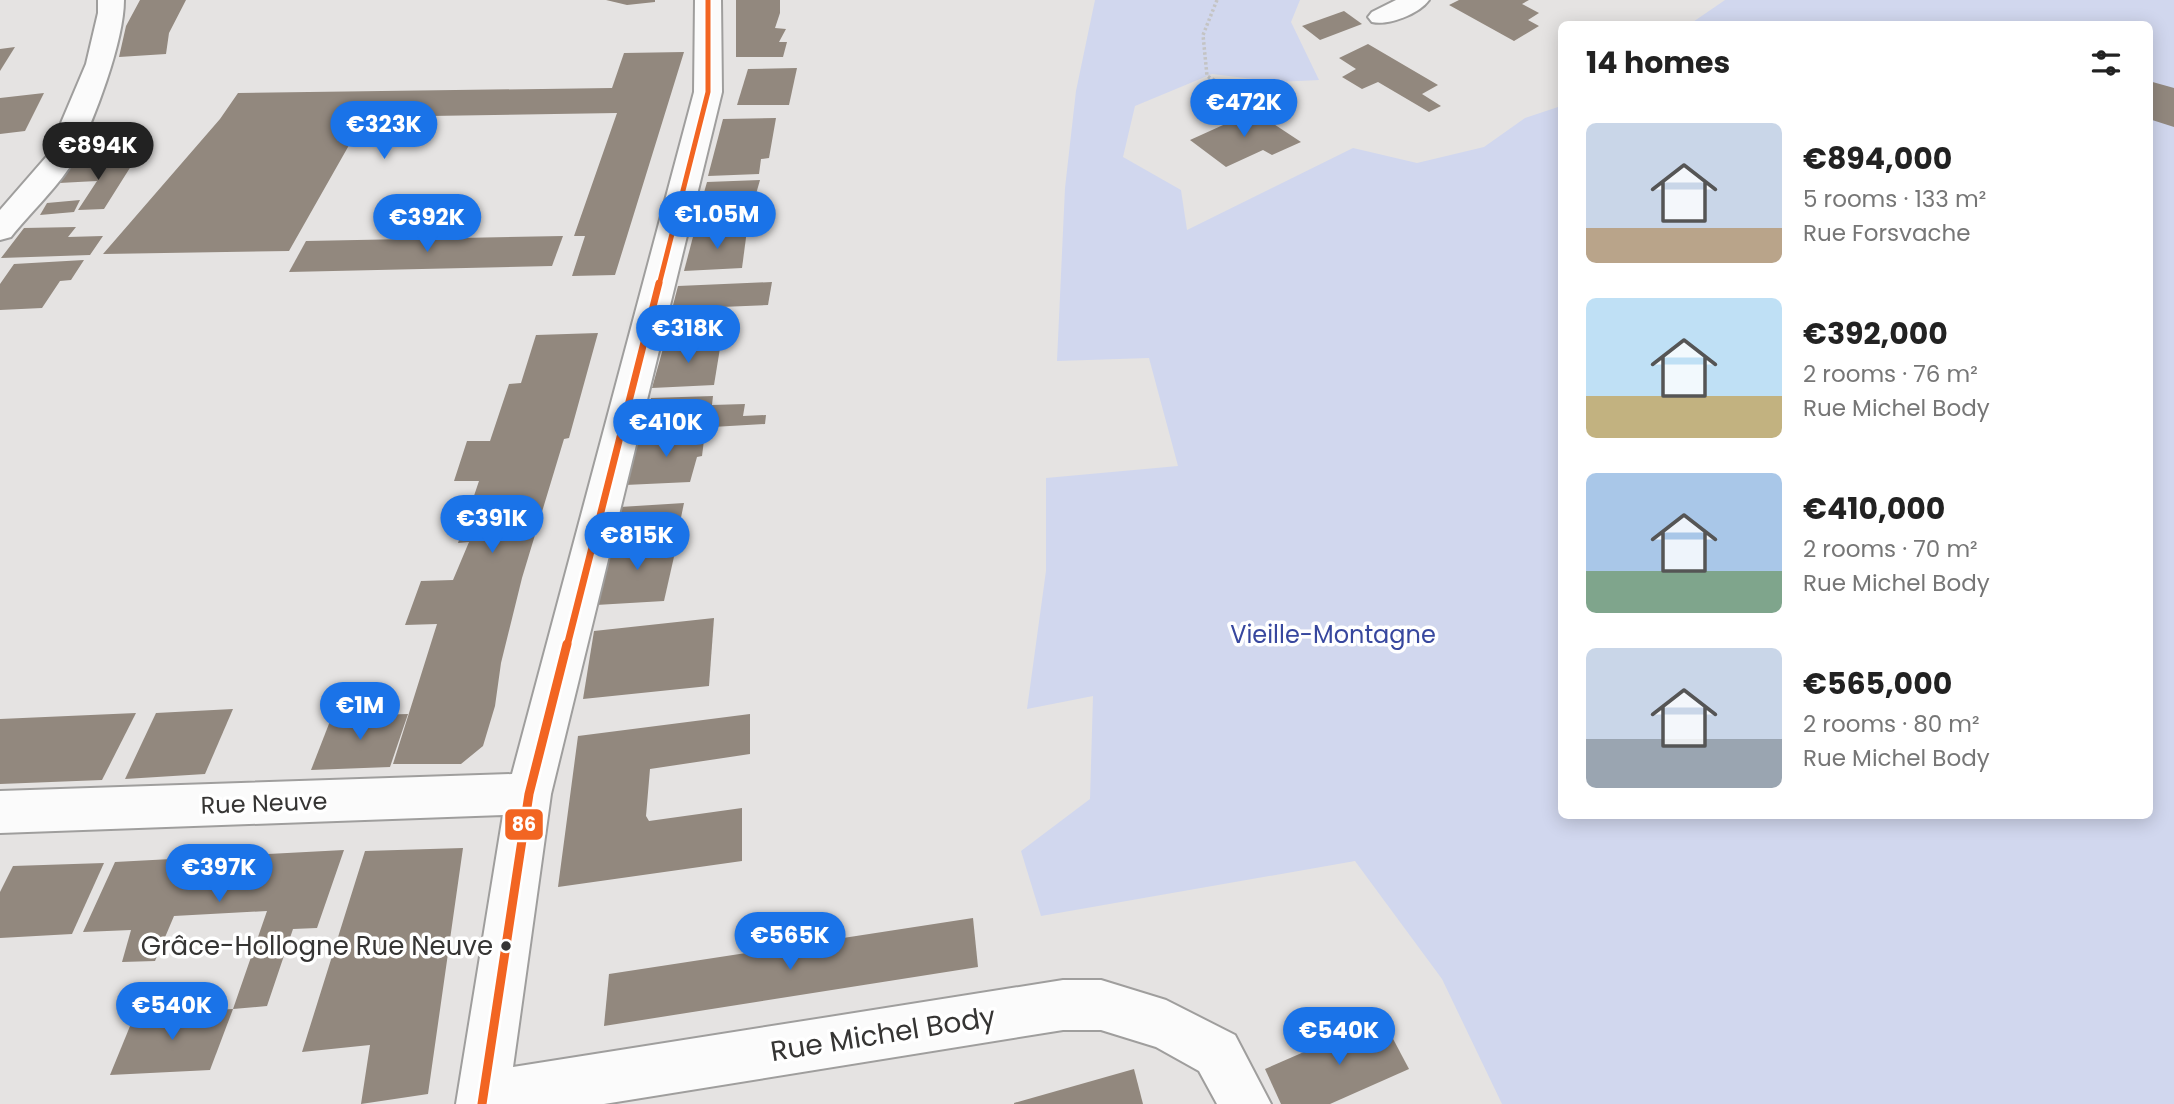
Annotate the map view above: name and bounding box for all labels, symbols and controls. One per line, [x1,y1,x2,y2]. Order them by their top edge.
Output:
text: 14 homes [1586,41,1730,84]
icon: filters [2087,44,2125,82]
pin: €472K [1195,80,1293,139]
text: €472K [1206,86,1282,118]
pin: €323K [335,102,433,161]
text: €323K [346,108,422,140]
pin: €894K [49,122,147,182]
text: €894K [59,129,137,161]
text: €894,000 [1803,137,1952,180]
icon: home [1642,151,1726,235]
text: 5 rooms · 133 m² [1803,183,1986,215]
pin: €1.05M [660,191,774,251]
pin: €392K [378,194,476,254]
text: €1.05M [675,198,759,230]
text: €392K [389,201,465,233]
text: Rue Forsvache [1803,217,1970,249]
pin: €318K [639,306,737,365]
text: €318K [652,312,724,344]
text: €392,000 [1803,312,1948,355]
icon: home [1642,326,1726,410]
text: 2 rooms · 76 m² [1803,358,1978,390]
text: Rue Michel Body [1803,392,1990,424]
pin: €410K [617,400,715,459]
text: €410K [629,406,703,438]
text: €410,000 [1803,487,1945,530]
pin: €391K [443,496,541,555]
icon: home [1642,501,1726,585]
text: €391K [456,502,528,534]
pin: €815K [588,512,686,572]
text: €815K [601,519,673,551]
text: 2 rooms · 70 m² [1803,533,1978,565]
text: Rue Michel Body [1803,567,1990,599]
park label: Vieille-Montagne [1230,618,1436,651]
text: €565,000 [1803,662,1952,705]
icon: home [1642,676,1726,760]
pin: €1M [326,682,394,742]
text: €1M [336,689,384,721]
text: 2 rooms · 80 m² [1803,708,1980,740]
text: Rue Michel Body [1803,742,1990,774]
street label: Rue Neuve [200,784,328,822]
line badge: 86 [504,808,544,841]
text: 86 [512,811,536,838]
pin: €397K [170,844,268,904]
text: €397K [182,851,256,883]
pin: €565K [741,912,839,972]
text: €565K [751,919,829,951]
place label: Grâce-Hollogne Rue Neuve [141,928,493,964]
marker: Grâce-Hollogne Rue Neuve [499,939,513,953]
pin: €540K [123,982,221,1042]
text: €540K [132,989,212,1021]
street label: Rue Michel Body [768,997,998,1071]
pin: €540K [1290,1007,1388,1067]
text: €540K [1299,1014,1379,1046]

